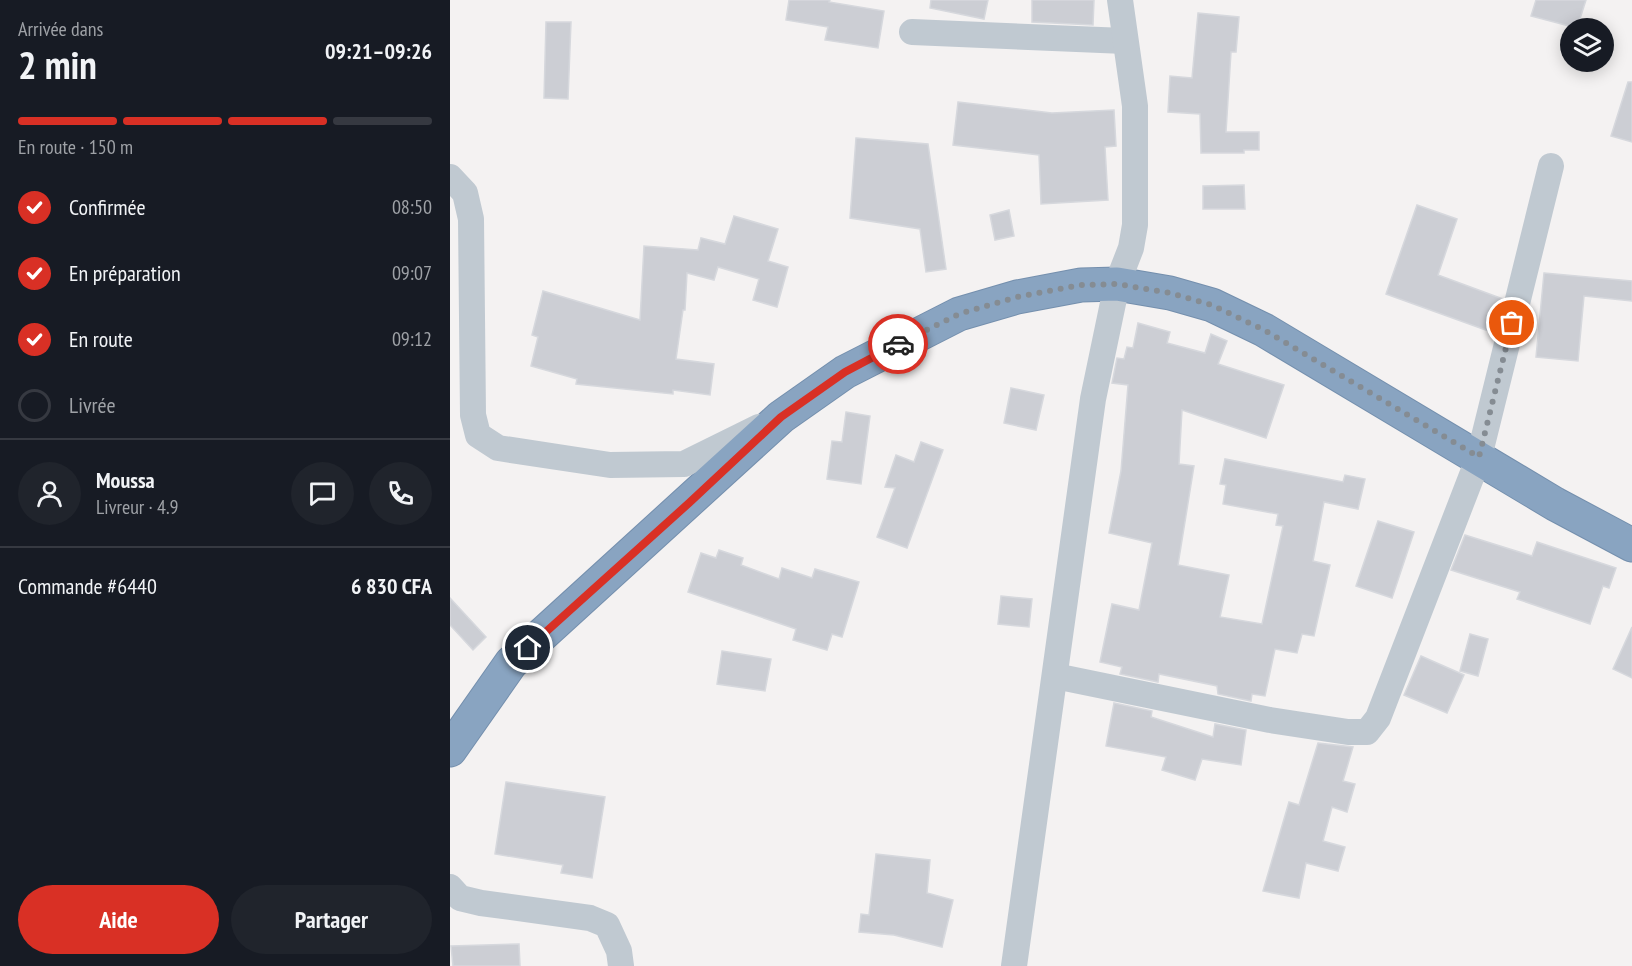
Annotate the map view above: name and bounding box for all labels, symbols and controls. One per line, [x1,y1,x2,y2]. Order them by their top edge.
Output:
text: Arrivée dans [18,16,103,42]
map controls [1560,18,1614,72]
button: layers [1560,18,1614,72]
text: 09:21–09:26 [325,37,432,65]
text: 2 min [18,39,97,90]
text: En route · 150 m [18,134,133,160]
icon: check [18,191,51,224]
text: Confirmée [69,193,146,221]
text: 08:50 [392,194,432,220]
icon: check [18,257,51,290]
text: En préparation [69,259,181,287]
text: 09:07 [392,260,432,286]
pin [1486,297,1537,348]
icon: bag [1495,306,1528,339]
courier [868,314,928,374]
icon: check [18,323,51,356]
text: En route [69,325,133,353]
text: 09:12 [392,326,432,352]
icon: car [882,328,915,361]
text: Livrée [69,391,115,419]
button: person [18,462,81,525]
button: chat [291,462,354,525]
button: phone [369,462,432,525]
text: Moussa [96,466,155,494]
text: Livreur · 4.9 [96,494,179,520]
text: Commande #6440 [18,572,157,600]
text: 6 830 CFA [351,572,432,600]
pin [502,622,553,673]
icon: home [511,631,544,664]
button: Aide [18,885,219,954]
button: Partager [231,885,432,954]

